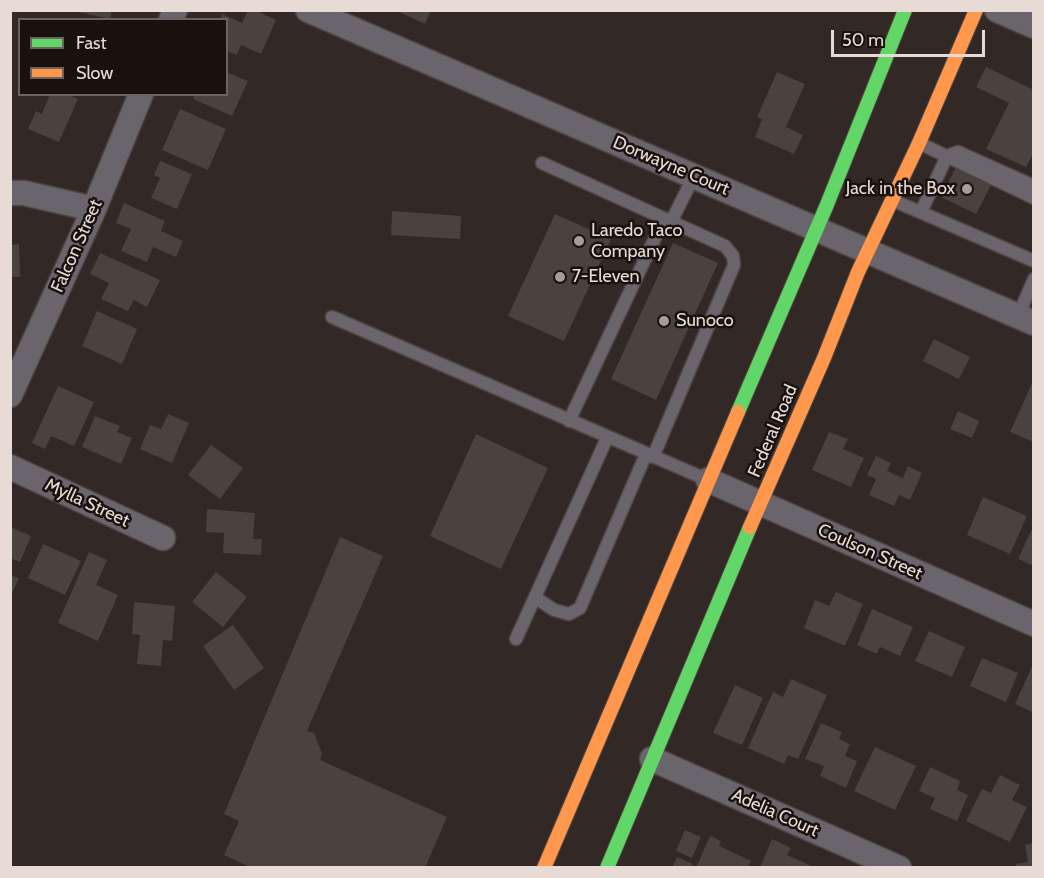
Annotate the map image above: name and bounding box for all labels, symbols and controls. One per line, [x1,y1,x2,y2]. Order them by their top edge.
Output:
legend [18,18,228,96]
scale bar [834,18,988,56]
text: 50 m [842,29,884,51]
text: Fast [76,32,107,54]
text: Slow [76,62,113,84]
street label: Dorwayne Court [610,132,732,200]
place label: Jack in the Box [846,178,955,200]
marker: Jack in the Box [960,182,974,196]
street label: Falcon Street [47,196,107,296]
place label: Laredo Taco Company [591,220,682,262]
marker: Laredo Taco Company [572,234,586,248]
place label: 7-Eleven [572,266,640,288]
marker: 7-Eleven [553,270,567,284]
place label: Sunoco [676,310,734,332]
marker: Sunoco [657,314,671,328]
street label: Federal Road [744,381,802,481]
street label: Mylla Street [41,474,133,532]
street label: Coulson Street [814,519,926,585]
street label: Adelia Court [728,784,822,842]

